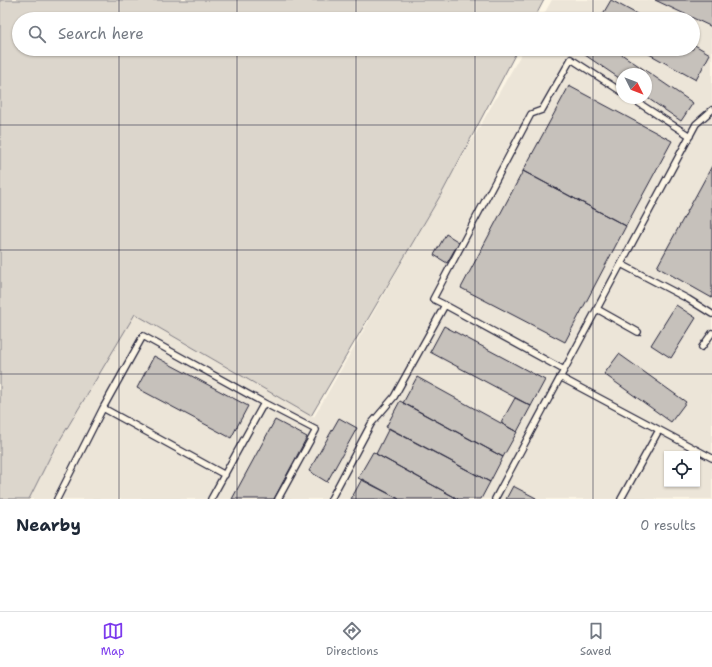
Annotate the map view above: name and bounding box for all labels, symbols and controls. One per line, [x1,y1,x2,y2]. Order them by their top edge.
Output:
search box [12,12,700,56]
icon: search [26,23,48,45]
text: Search here [58,24,144,44]
north arrow [616,68,652,104]
map controls [664,451,700,487]
button: locate [664,451,700,487]
text: Nearby [16,514,81,536]
text: 0 results [640,517,696,534]
tab: Map [101,620,124,659]
tab: Directions [326,620,378,659]
tab: Saved [580,620,611,659]

